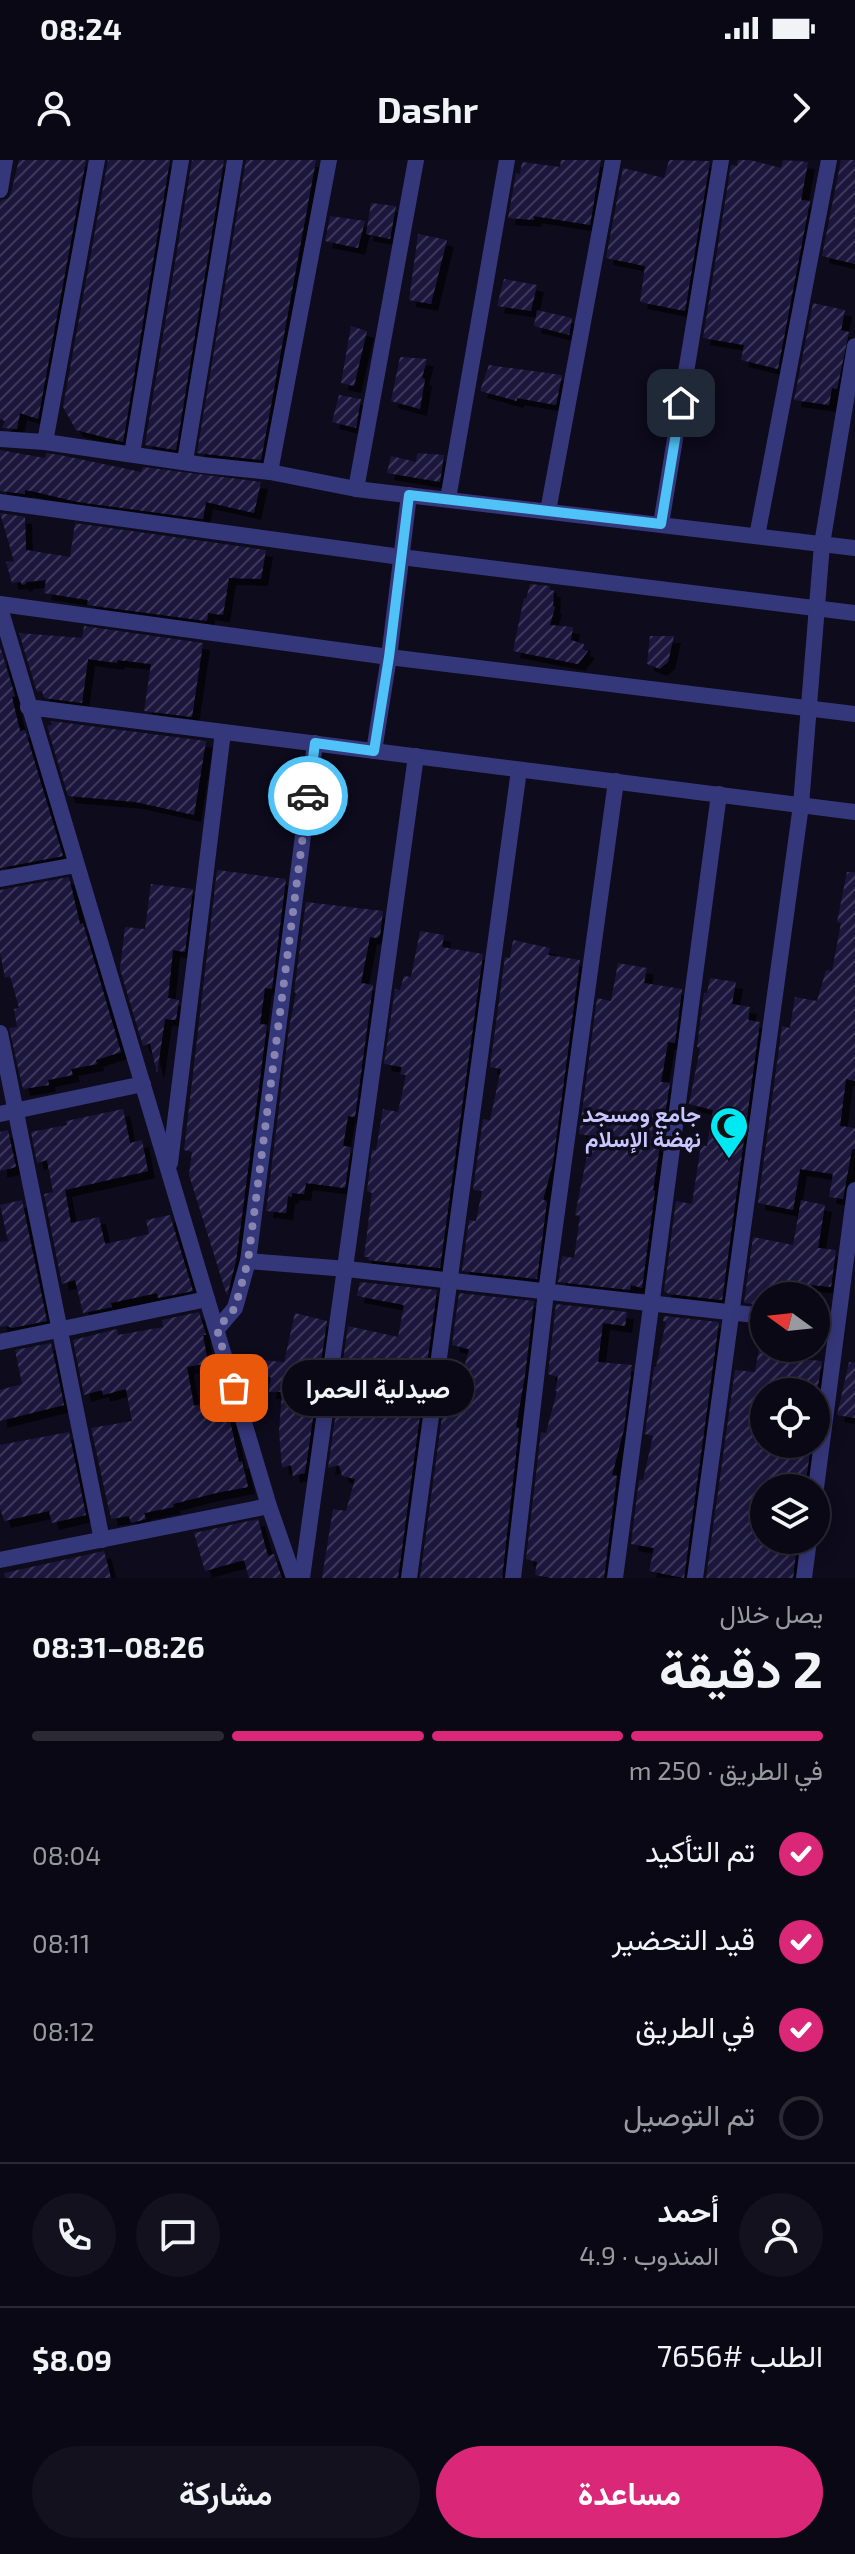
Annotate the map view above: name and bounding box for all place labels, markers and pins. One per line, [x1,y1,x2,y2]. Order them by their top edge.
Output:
pin [647,369,715,437]
place label: جامع ومسجد نهضة الإسلام [582,1100,701,1154]
mosque icon: جامع ومسجد نهضة الإسلام [708,1105,750,1160]
pin [200,1354,268,1422]
callout: صيدلية الحمرا [282,1360,474,1416]

